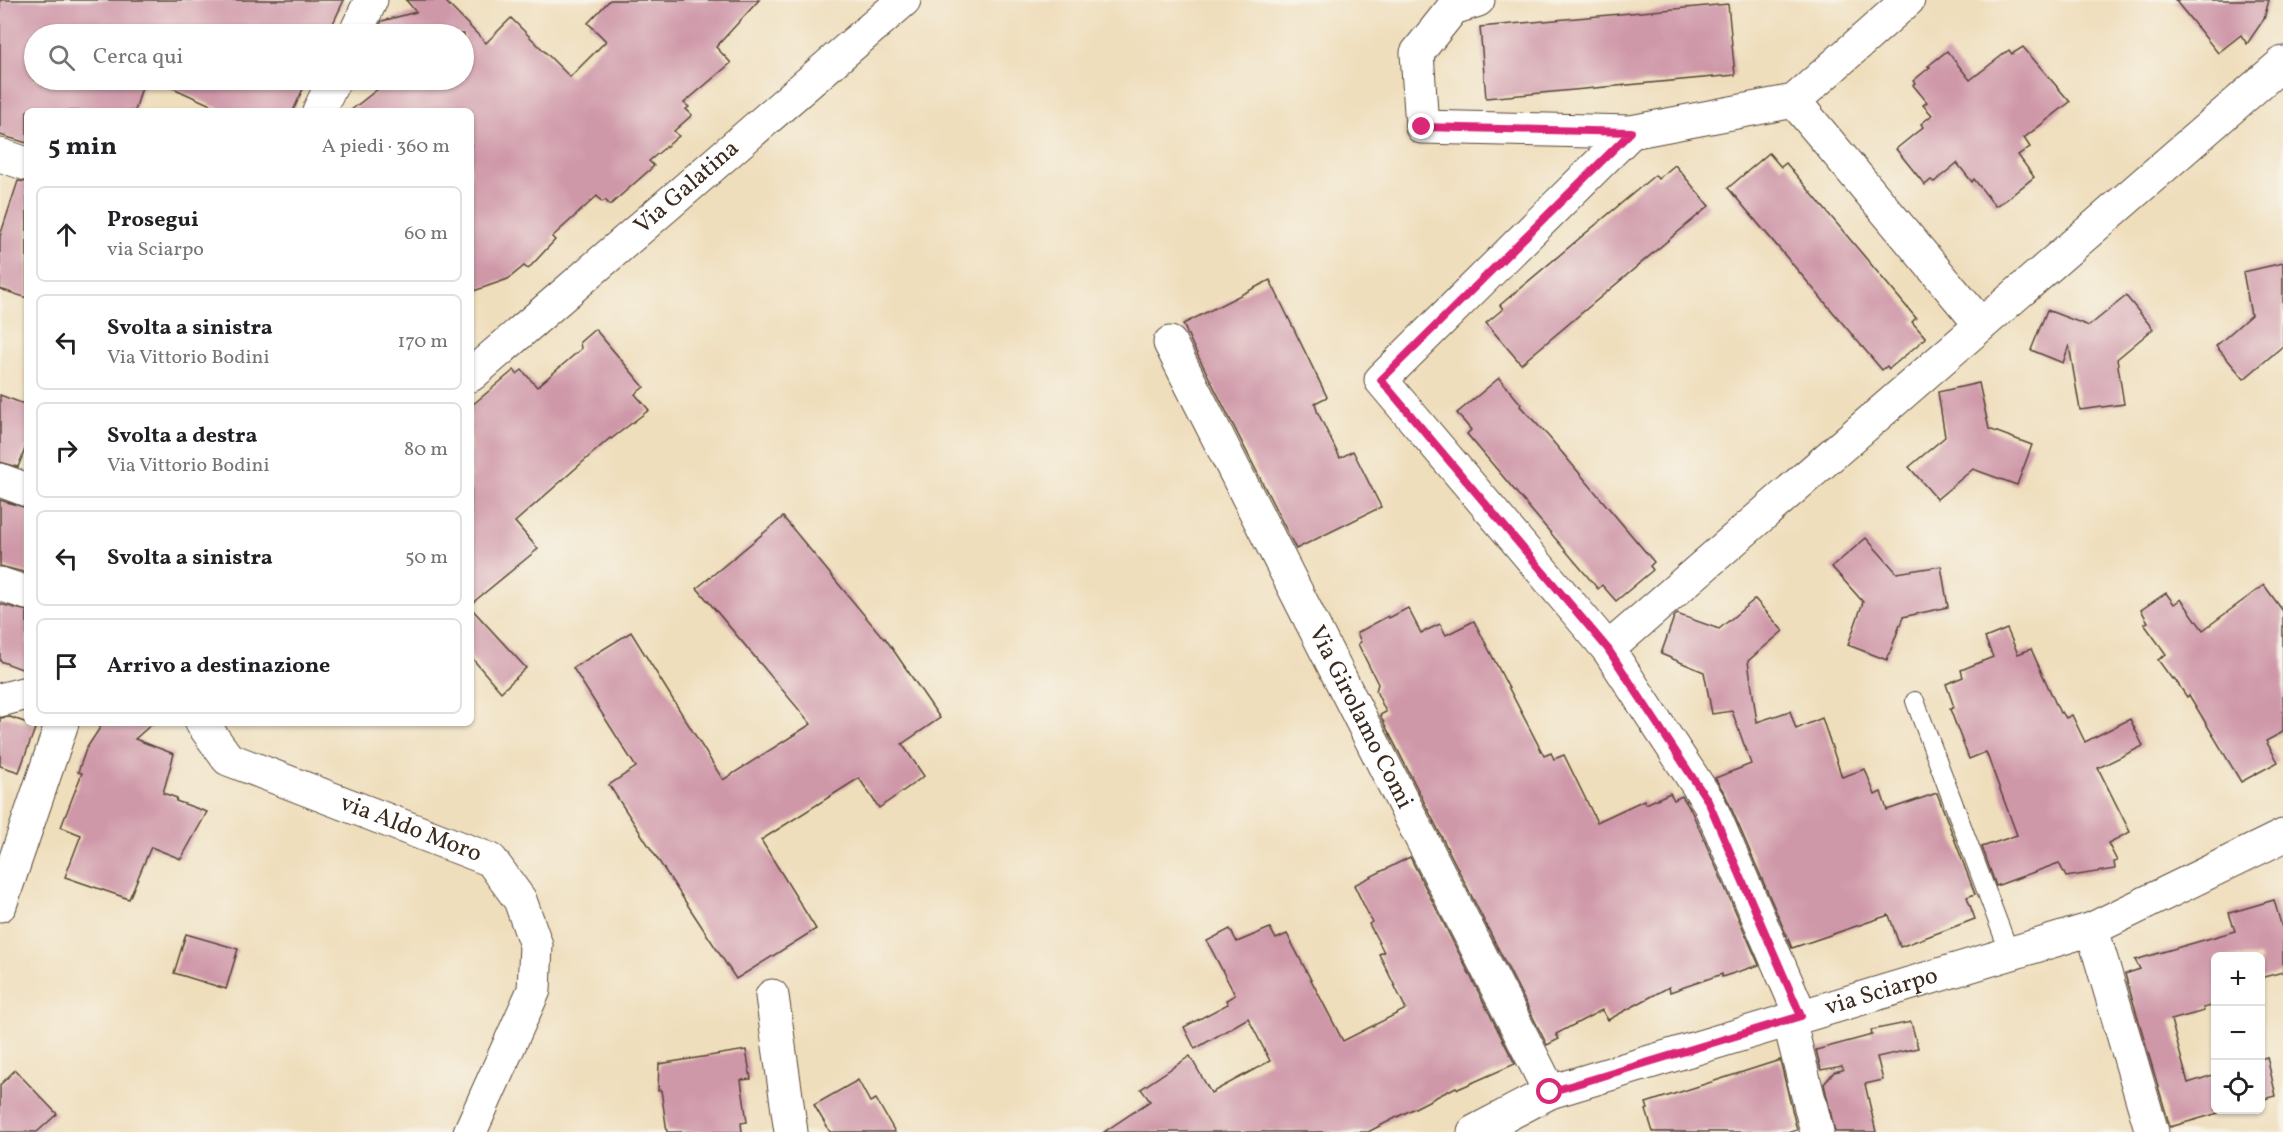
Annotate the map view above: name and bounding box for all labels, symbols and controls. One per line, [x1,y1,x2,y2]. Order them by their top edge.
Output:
search box [24,24,474,90]
icon: search [45,41,78,74]
text: Cerca qui [93,42,183,73]
route end [1408,113,1434,139]
text: 5 min [48,129,117,165]
text: A piedi · 360 m [322,133,450,161]
street label: Via Galatina [627,133,747,243]
text: Prosegui [107,205,199,236]
icon: ahead [50,218,83,251]
text: 60 m [404,220,448,248]
text: via Sciarpo [107,236,204,264]
text: Svolta a sinistra [107,313,273,344]
icon: left [50,326,83,359]
text: 170 m [398,328,448,356]
text: Via Vittorio Bodini [107,344,270,372]
text: Svolta a destra [107,421,258,452]
icon: right [50,434,83,467]
text: 80 m [404,436,448,464]
text: Via Vittorio Bodini [107,452,270,480]
icon: left [50,542,83,575]
text: Svolta a sinistra [107,543,273,574]
text: 50 m [405,544,448,572]
street label: Via Girolamo Comi [1299,620,1421,815]
icon: arrive [50,650,83,683]
text: Arrivo a destinazione [107,651,330,682]
street label: via Aldo Moro [335,786,486,872]
map controls [2211,952,2265,1114]
button: + [2211,952,2265,1006]
street label: via Sciarpo [1821,959,1942,1025]
button: − [2211,1006,2265,1060]
button: locate [2211,1060,2265,1114]
route start [1536,1078,1562,1104]

